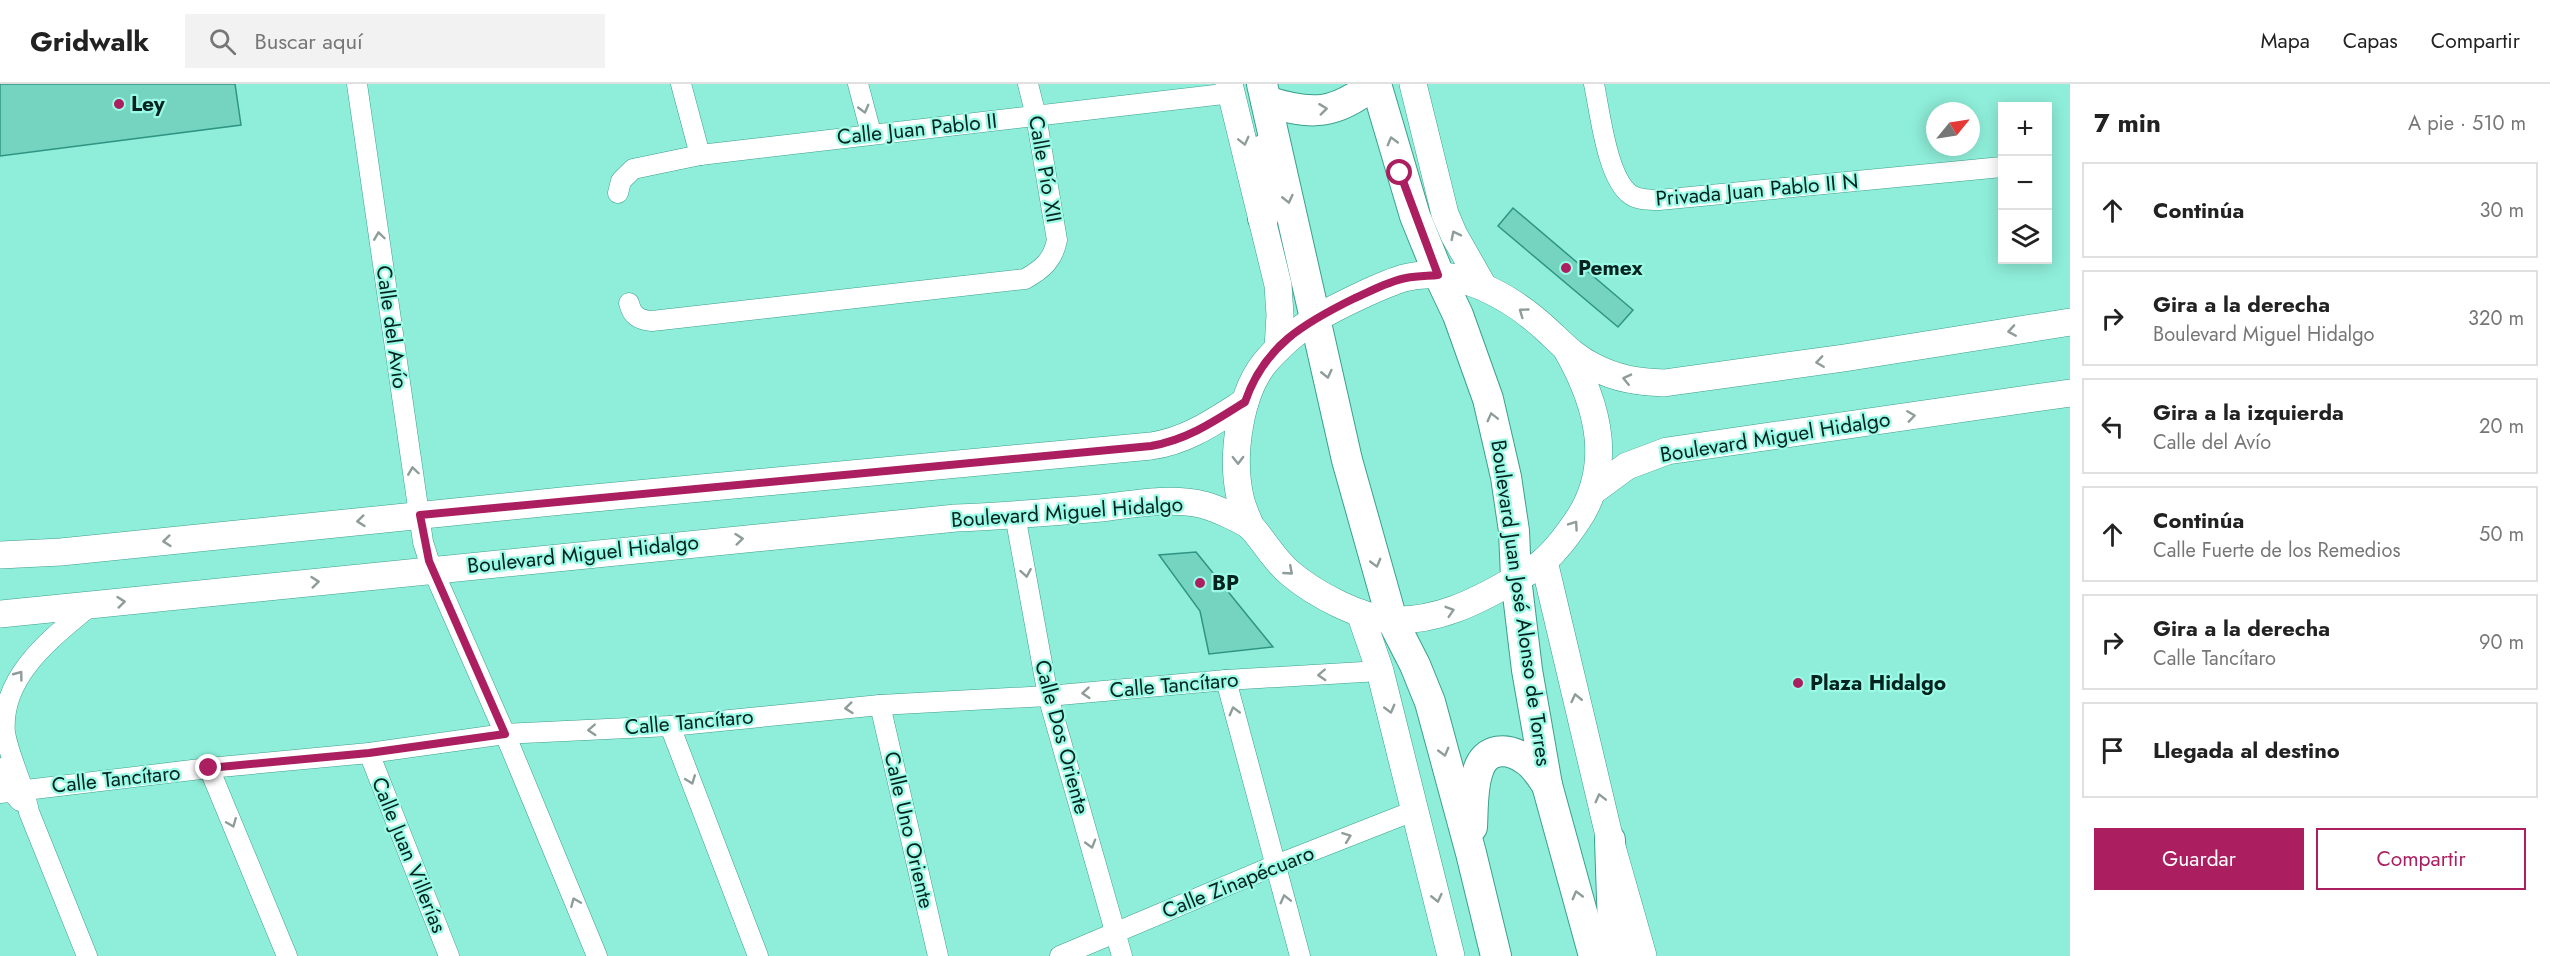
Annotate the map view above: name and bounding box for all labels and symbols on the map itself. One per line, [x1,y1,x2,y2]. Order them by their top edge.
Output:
place label: Ley [131,89,166,119]
marker: Ley [112,97,126,111]
north arrow [1926,102,1980,156]
one-way arrow [857,104,870,114]
one-way arrow [1318,104,1327,116]
street label: Calle Juan Pablo II [836,106,998,152]
street label: Calle Pío XII [1021,113,1069,225]
one-way arrow [1236,135,1249,145]
one-way arrow [1386,136,1399,146]
route start [1386,159,1412,185]
street label: Privada Juan Pablo II N [1654,166,1860,214]
one-way arrow [1280,194,1293,204]
one-way arrow [1450,231,1462,242]
one-way arrow [374,232,386,241]
place label: Pemex [1578,253,1643,283]
marker: Pemex [1559,261,1573,275]
street label: Calle del Avío [369,263,415,391]
one-way arrow [1519,308,1530,319]
one-way arrow [2008,324,2018,337]
one-way arrow [1815,355,1824,367]
one-way arrow [1320,369,1333,379]
one-way arrow [1622,373,1632,386]
street label: Boulevard Miguel Hidalgo [1658,404,1892,470]
one-way arrow [1906,410,1916,422]
one-way arrow [1487,412,1500,422]
street label: Boulevard Juan José Alonso de Torres [1483,438,1559,768]
one-way arrow [1232,456,1244,465]
one-way arrow [408,466,420,475]
street label: Boulevard Miguel Hidalgo [950,489,1184,535]
one-way arrow [357,514,366,527]
one-way arrow [1567,521,1578,532]
street label: Boulevard Miguel Hidalgo [466,527,700,581]
one-way arrow [734,533,743,546]
one-way arrow [163,534,172,547]
one-way arrow [1369,558,1382,568]
one-way arrow [1282,564,1293,575]
one-way arrow [1019,568,1032,578]
place label: BP [1212,568,1239,598]
one-way arrow [310,576,319,588]
marker: BP [1193,576,1207,590]
one-way arrow [116,596,126,609]
one-way arrow [1444,606,1455,619]
street label: Calle Dos Oriente [1027,656,1097,818]
street label: Calle Tancítaro [1108,664,1240,706]
one-way arrow [1317,668,1326,681]
place label: Plaza Hidalgo [1810,668,1946,698]
one-way arrow [12,670,23,681]
marker: Plaza Hidalgo [1791,676,1805,690]
one-way arrow [1081,686,1090,699]
one-way arrow [1570,693,1583,703]
street label: Calle Tancítaro [623,701,755,743]
one-way arrow [845,701,854,714]
one-way arrow [1383,703,1395,714]
one-way arrow [1229,706,1242,716]
one-way arrow [588,723,597,736]
one-way arrow [1437,747,1450,757]
street label: Calle Uno Oriente [876,749,942,912]
route end [195,754,221,780]
street label: Calle Tancítaro [50,757,182,801]
street label: Calle Juan Villerías [364,773,454,937]
one-way arrow [683,775,696,785]
one-way arrow [1594,793,1607,803]
one-way arrow [225,816,237,827]
one-way arrow [1341,832,1352,845]
street label: Calle Zinapécuaro [1157,838,1319,926]
one-way arrow [1083,839,1096,849]
one-way arrow [1572,890,1585,900]
one-way arrow [1430,893,1443,903]
one-way arrow [1280,895,1292,905]
one-way arrow [570,897,582,908]

